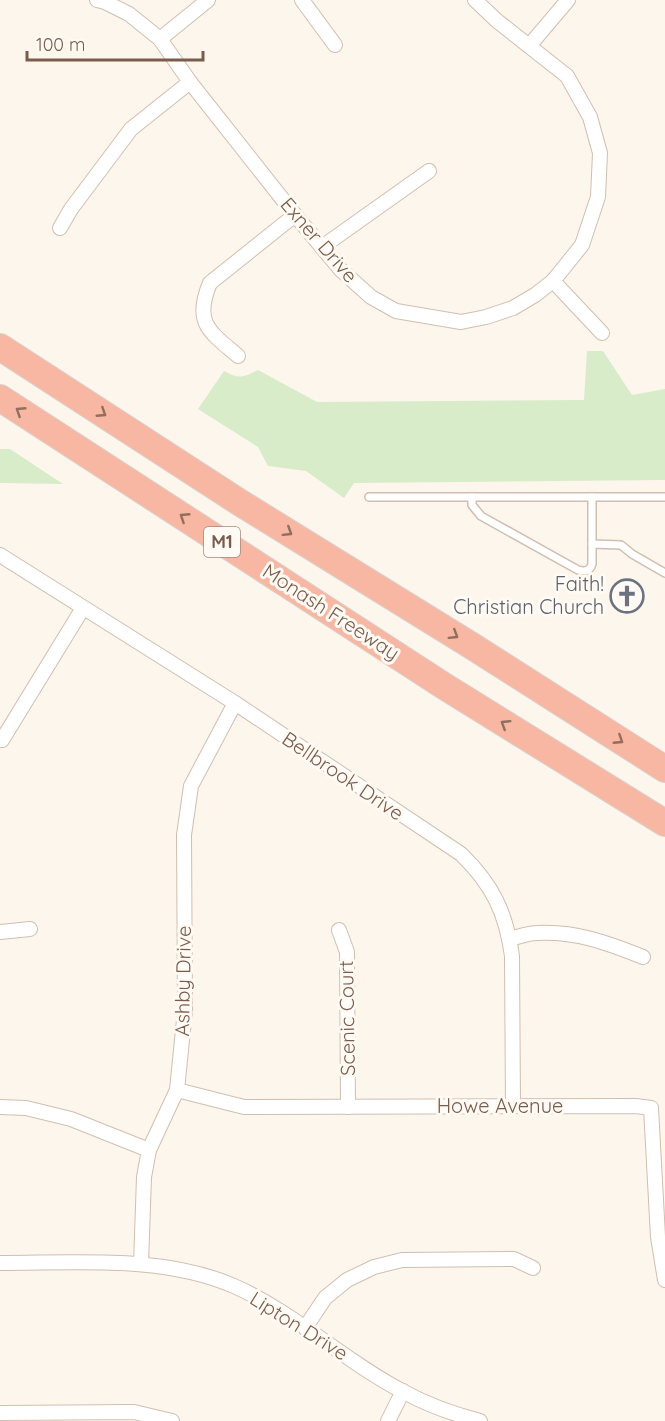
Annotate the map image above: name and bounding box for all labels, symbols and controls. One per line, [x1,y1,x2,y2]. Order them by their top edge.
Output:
scale bar [27,24,202,62]
text: 100 m [36,33,85,56]
street label: Exner Drive [275,192,363,288]
one-way arrow [16,406,26,418]
one-way arrow [95,406,106,417]
one-way arrow [180,512,190,524]
one-way arrow [282,525,292,537]
road number: M1 [204,527,240,557]
street label: Monash Freeway [258,558,404,665]
place label: Faith! Christian Church [453,571,604,619]
church icon: Faith! Christian Church [609,578,645,614]
one-way arrow [448,628,458,640]
one-way arrow [501,720,512,731]
street label: Bellbrook Drive [278,726,409,825]
one-way arrow [612,732,623,743]
street label: Ashby Drive [169,925,196,1037]
street label: Scenic Court [333,960,360,1076]
street label: Howe Avenue [437,1093,563,1118]
street label: Lipton Drive [246,1286,353,1366]

